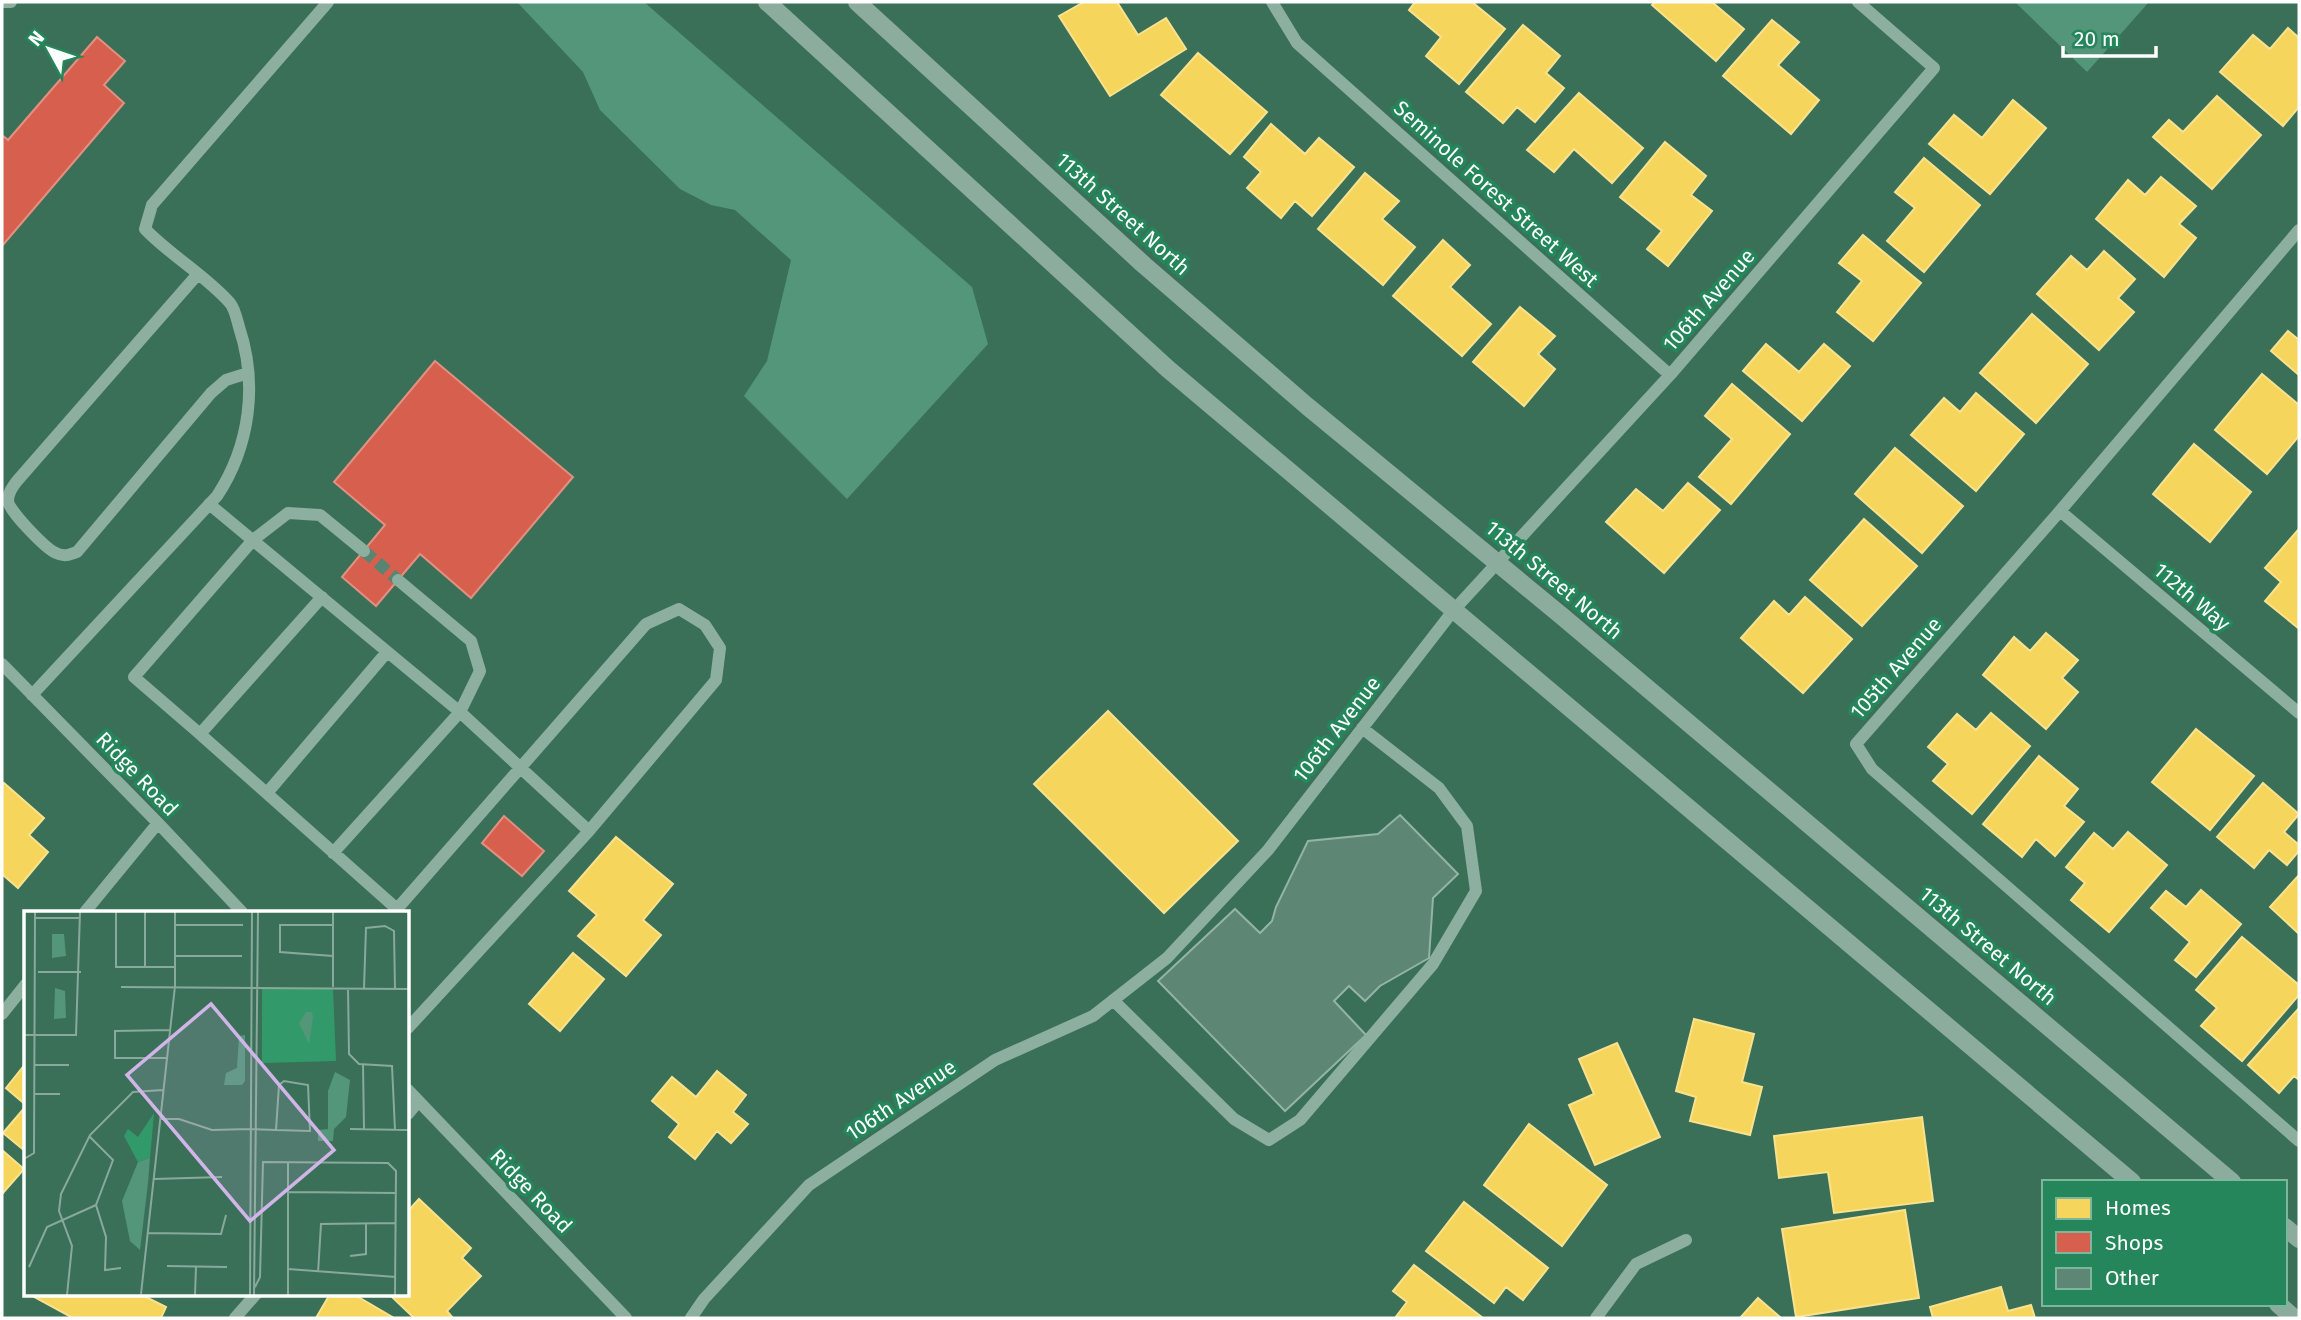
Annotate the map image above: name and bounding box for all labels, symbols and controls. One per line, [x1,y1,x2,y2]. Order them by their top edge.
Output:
north arrow [14,14,84,84]
scale bar [2063,14,2156,58]
text: N [23,26,49,51]
text: 20 m [2074,26,2120,52]
street label: Seminole Forest Street West [1388,95,1604,293]
street label: 113th Street North [1051,147,1195,281]
street label: 106th Avenue [1657,243,1761,357]
street label: 113th Street North [1480,515,1628,645]
street label: 112th Way [2148,558,2236,637]
street label: 105th Avenue [1845,612,1947,724]
street label: 106th Avenue [1288,671,1386,787]
street label: Ridge Road [90,726,184,822]
street label: 113th Street North [1914,881,2062,1011]
inset map [24,911,410,1296]
street label: 106th Avenue [841,1054,961,1146]
street label: Ridge Road [484,1143,578,1239]
legend [2042,1180,2287,1306]
text: Homes [2105,1195,2171,1221]
text: Shops [2105,1230,2163,1256]
text: Other [2105,1265,2159,1291]

